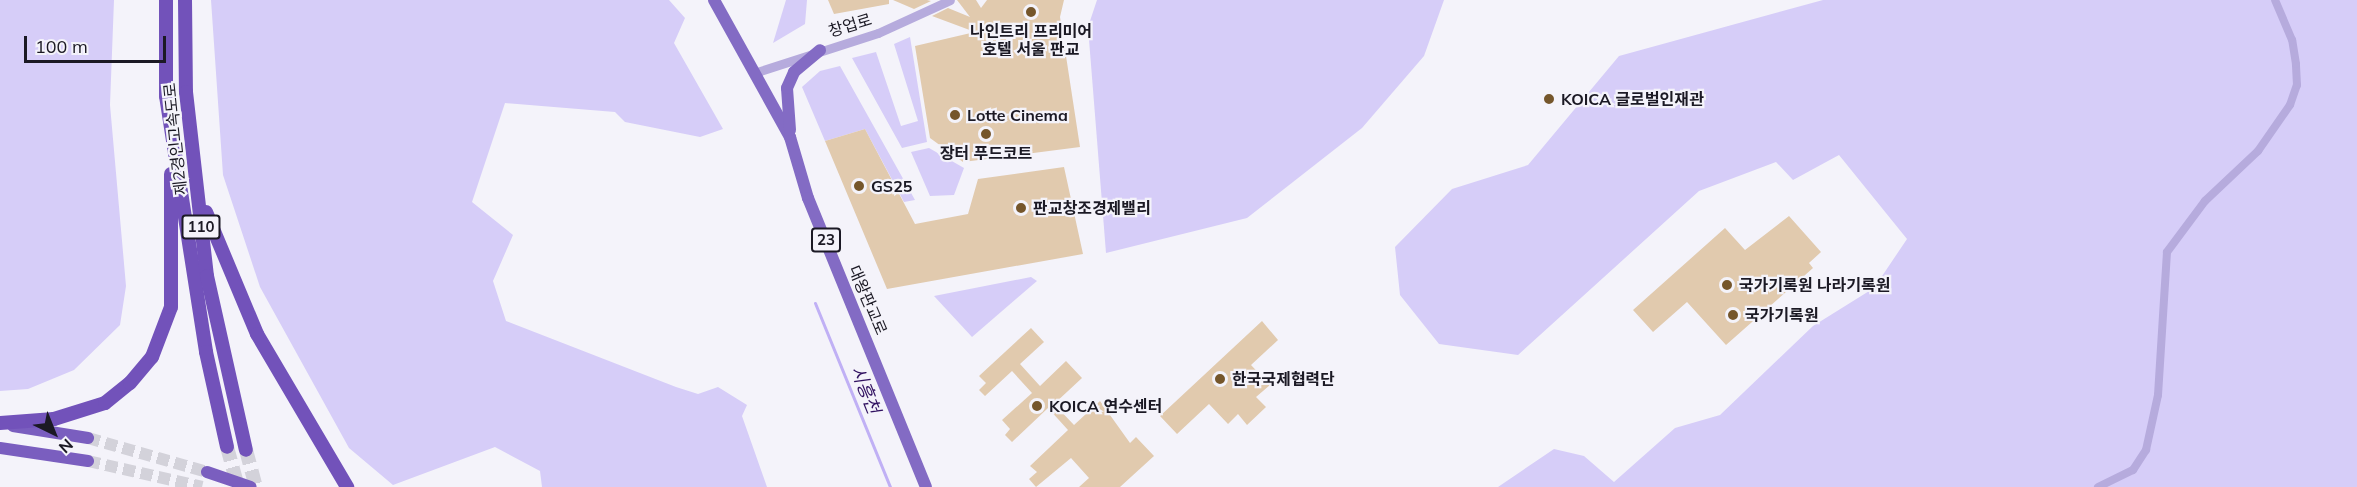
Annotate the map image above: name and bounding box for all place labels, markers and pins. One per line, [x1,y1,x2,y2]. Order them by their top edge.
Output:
marker: 나인트리 프리미어 호텔 서울 판교 [1024,5,1038,19]
place label: 나인트리 프리미어 호텔 서울 판교 [970,21,1092,59]
place label: KOICA 글로벌인재관 [1561,89,1704,109]
marker: KOICA 글로벌인재관 [1542,92,1556,106]
place label: Lotte Cinema [967,105,1068,125]
marker: Lotte Cinema [948,108,962,122]
marker: 장터 푸드코트 [979,127,993,141]
place label: 장터 푸드코트 [940,143,1032,163]
place label: GS25 [871,176,912,196]
marker: GS25 [852,179,866,193]
place label: 판교창조경제밸리 [1033,198,1151,218]
marker: 판교창조경제밸리 [1014,201,1028,215]
place label: 국가기록원 나라기록원 [1739,275,1891,295]
marker: 국가기록원 나라기록원 [1720,278,1734,292]
place label: 국가기록원 [1745,305,1819,325]
marker: 국가기록원 [1726,308,1740,322]
place label: 한국국제협력단 [1232,369,1335,389]
marker: 한국국제협력단 [1213,372,1227,386]
place label: KOICA 연수센터 [1049,396,1162,416]
marker: KOICA 연수센터 [1030,399,1044,413]

